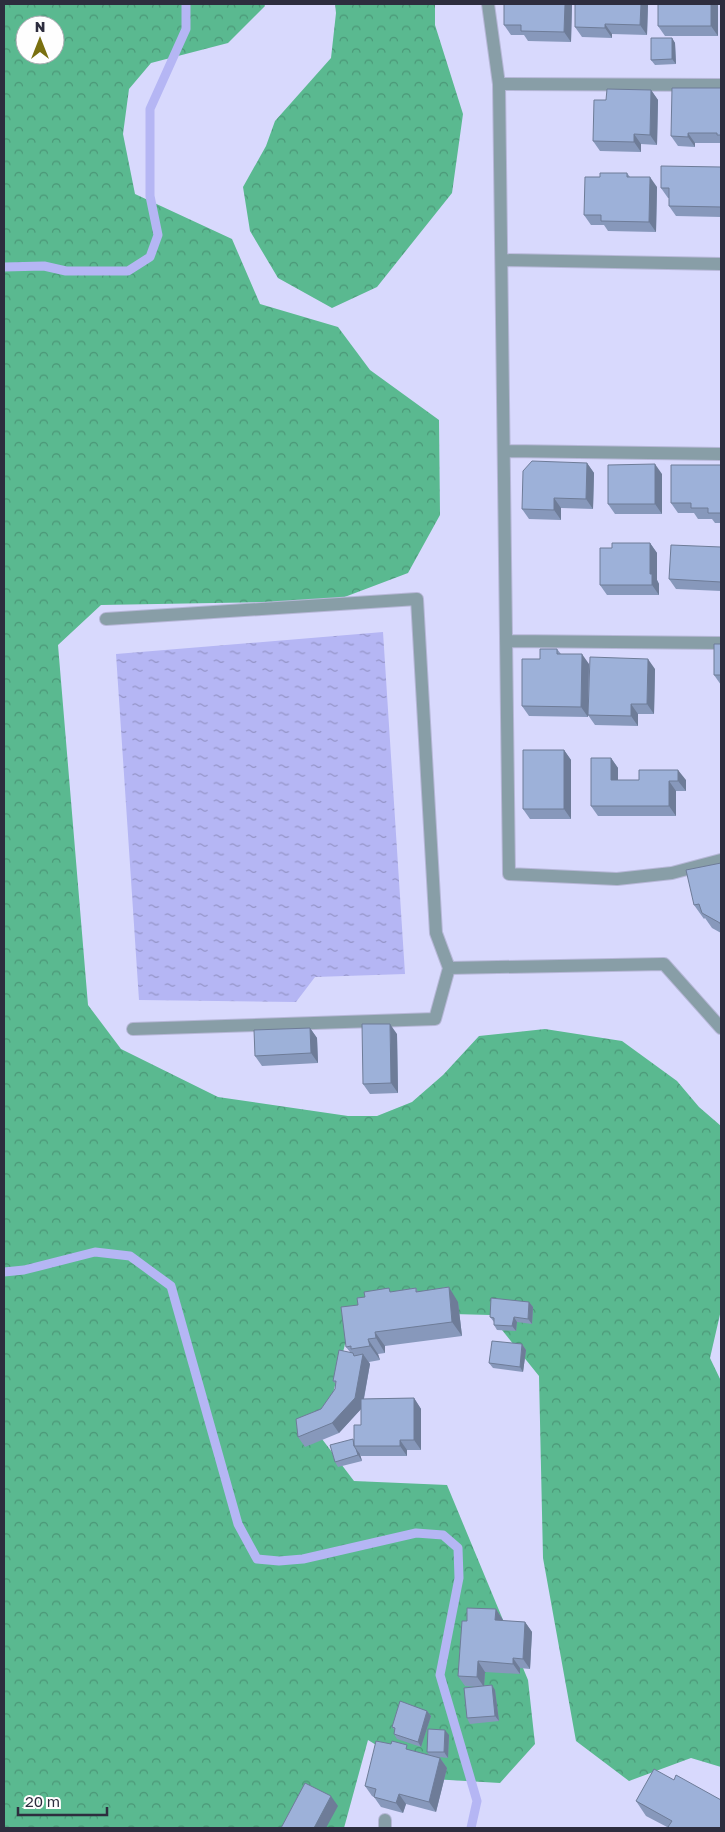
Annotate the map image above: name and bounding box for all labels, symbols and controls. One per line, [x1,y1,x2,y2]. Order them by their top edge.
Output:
north arrow [15,15,65,65]
text: N [35,18,45,35]
scale bar [18,1784,106,1816]
text: 20 m [25,1792,60,1810]

